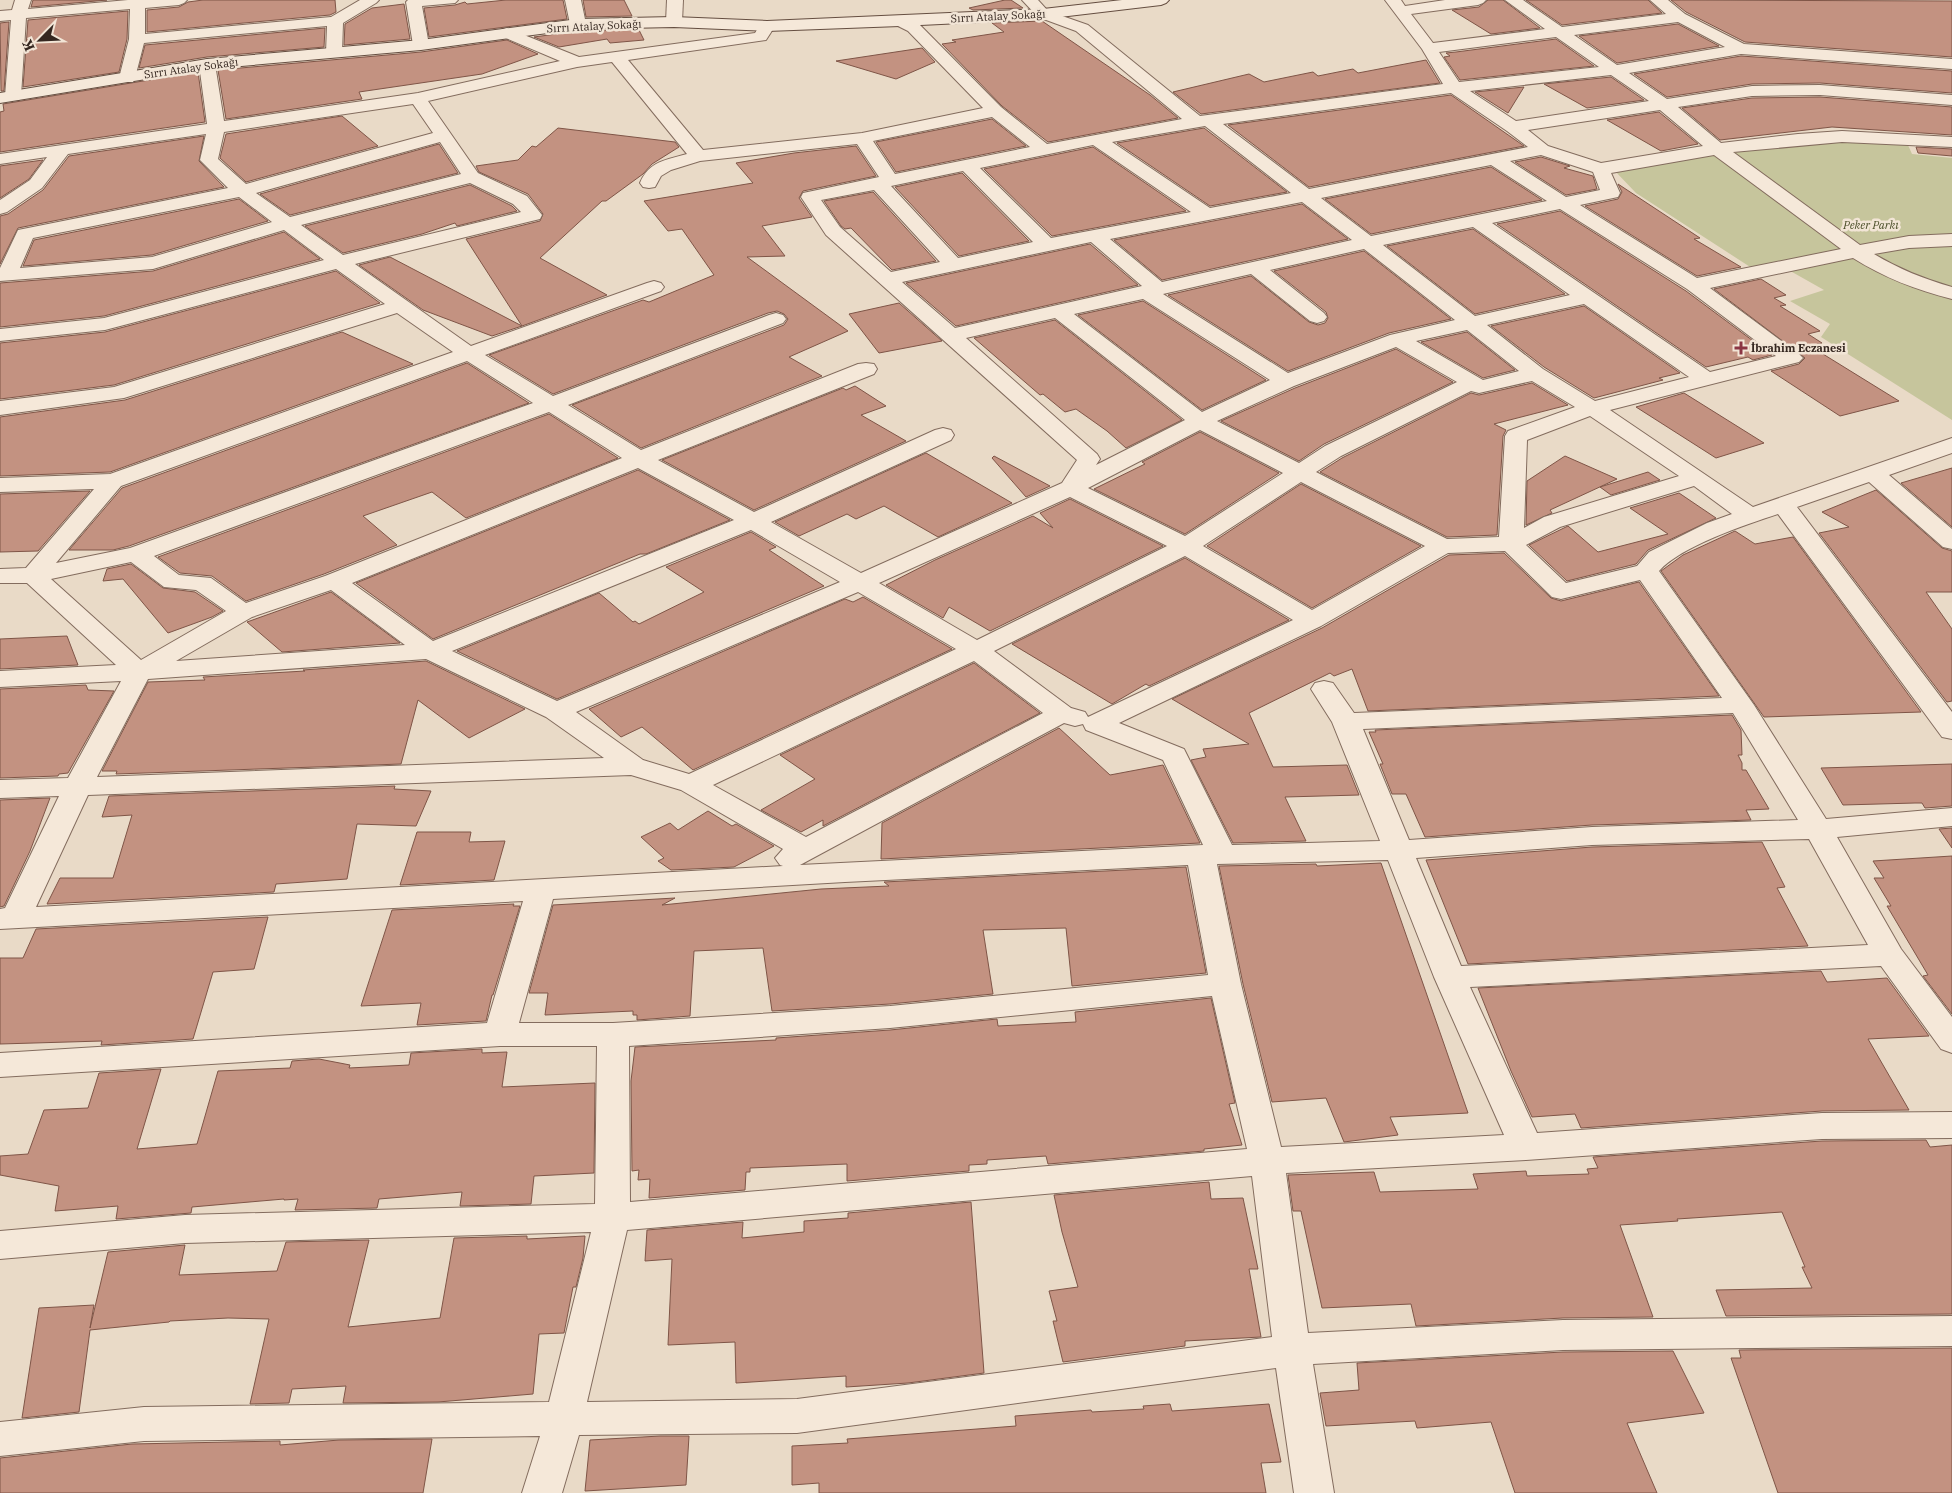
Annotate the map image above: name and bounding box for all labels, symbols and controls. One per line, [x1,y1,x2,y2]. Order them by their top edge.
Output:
street label: Sırrı Atalay Sokağı [950,6,1046,25]
north arrow [15,15,65,65]
street label: Sırrı Atalay Sokağı [546,16,642,35]
text: K [18,36,39,54]
street label: Sırrı Atalay Sokağı [143,54,240,82]
park label: Peker Parkı [1842,218,1899,232]
place label: İbrahim Eczanesi [1751,341,1846,355]
marker: İbrahim Eczanesi [1735,342,1747,354]

